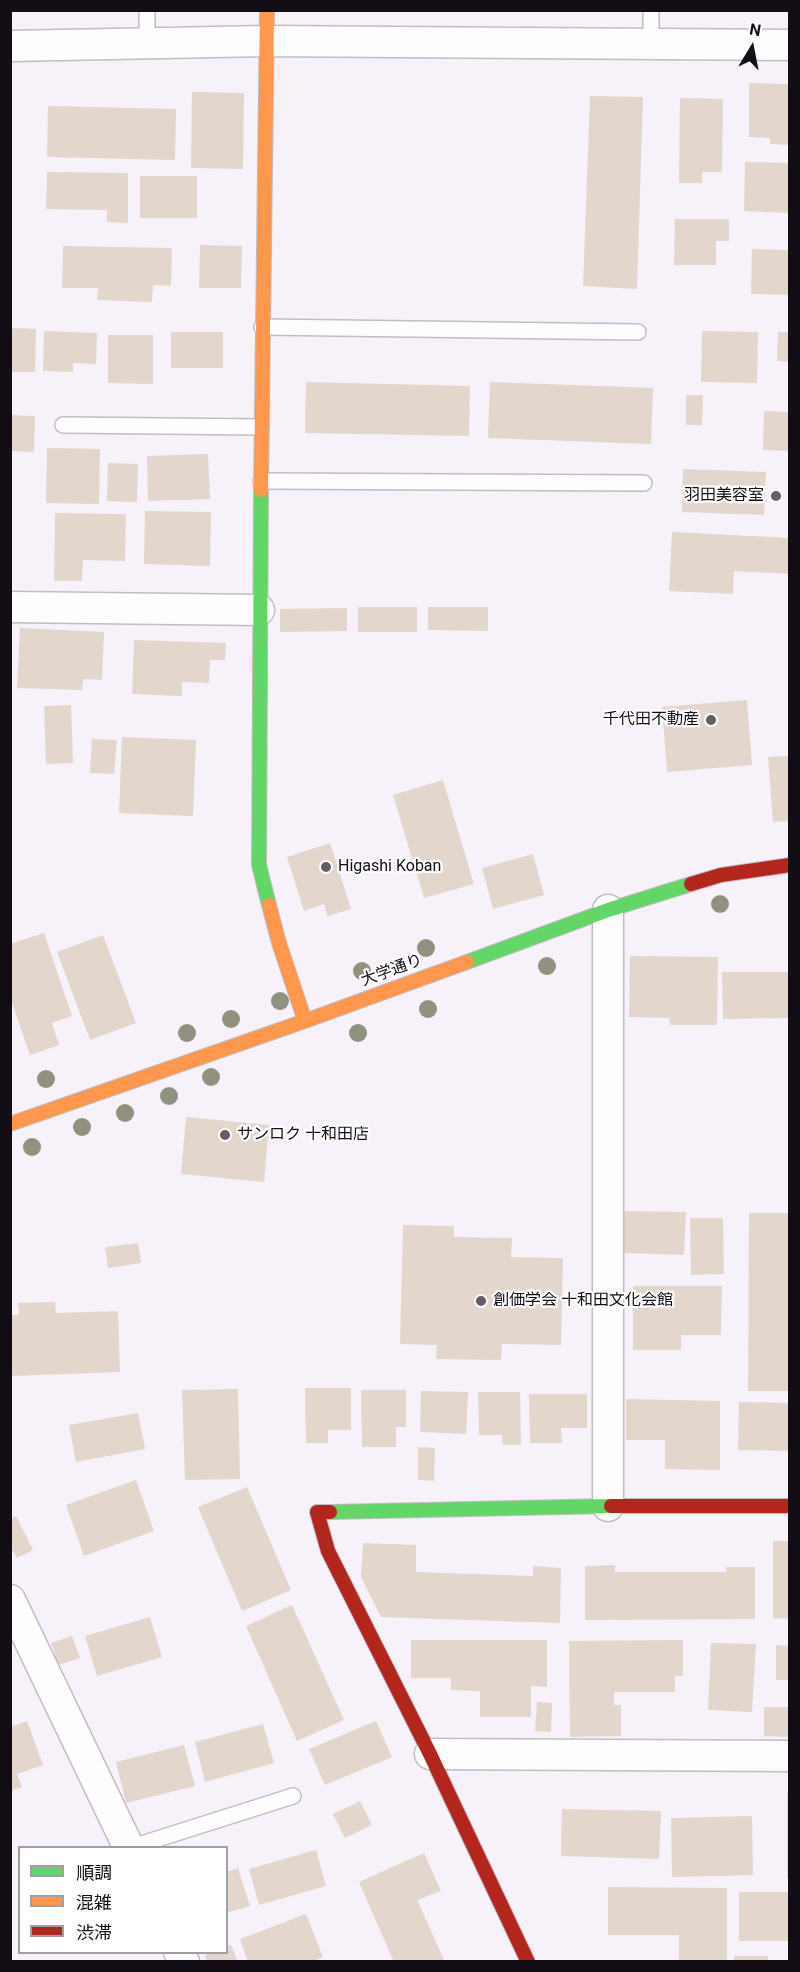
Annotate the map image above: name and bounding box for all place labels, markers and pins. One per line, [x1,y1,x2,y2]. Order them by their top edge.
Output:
place label: 羽田美容室 [684,486,764,506]
marker: 羽田美容室 [769,489,783,503]
place label: 千代田不動産 [603,710,699,730]
marker: 千代田不動産 [704,713,718,727]
place label: Higashi Koban [338,857,441,877]
marker: Higashi Koban [319,860,333,874]
place label: サンロク 十和田店 [237,1125,369,1145]
marker: サンロク 十和田店 [218,1128,232,1142]
place label: 創価学会 十和田文化会館 [493,1291,673,1311]
marker: 創価学会 十和田文化会館 [474,1294,488,1308]

